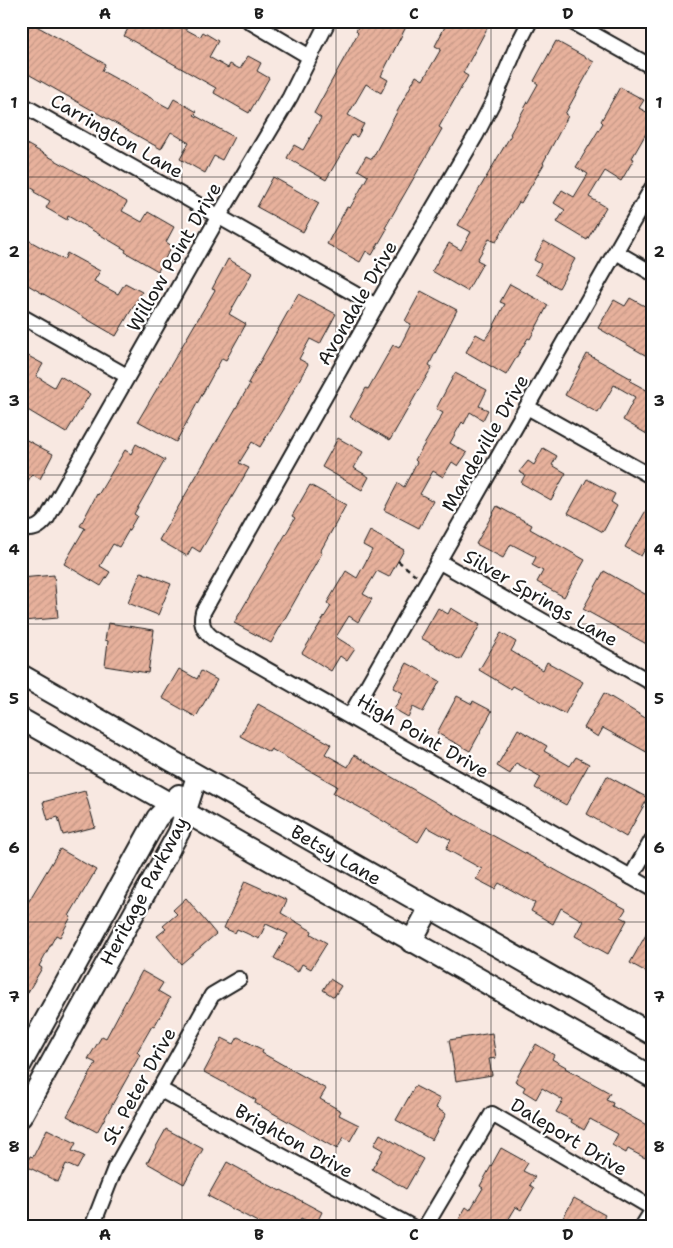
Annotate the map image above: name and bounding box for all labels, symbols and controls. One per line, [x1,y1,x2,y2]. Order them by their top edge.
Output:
text: A [99,3,111,24]
text: B [254,3,264,24]
text: C [409,3,419,24]
text: D [562,3,574,24]
street label: Carrington Lane [46,88,188,184]
text: 1 [10,92,18,113]
text: 1 [655,92,663,113]
street label: Willow Point Drive [121,178,227,336]
street label: Avondale Drive [311,236,403,370]
text: 2 [8,241,20,262]
text: 2 [653,241,665,262]
street label: Mandeville Drive [436,370,534,516]
text: 3 [8,390,20,411]
text: 3 [653,390,665,411]
text: 4 [8,539,20,560]
text: 4 [653,539,665,560]
street label: Silver Springs Lane [459,544,623,652]
text: 5 [9,688,19,709]
street label: High Point Drive [352,688,494,784]
text: 5 [654,688,664,709]
street label: Heritage Parkway [94,812,194,970]
street label: Betsy Lane [286,819,386,891]
text: 6 [8,837,20,858]
text: 6 [653,837,665,858]
text: 7 [8,986,20,1007]
text: 7 [653,986,665,1007]
street label: St. Peter Drive [96,1023,182,1149]
street label: Daleport Drive [506,1092,632,1182]
street label: Brighton Drive [230,1098,358,1184]
text: 8 [8,1136,20,1157]
text: 8 [653,1136,665,1157]
text: A [99,1224,111,1245]
text: B [254,1224,264,1245]
text: C [409,1224,419,1245]
text: D [562,1224,574,1245]

